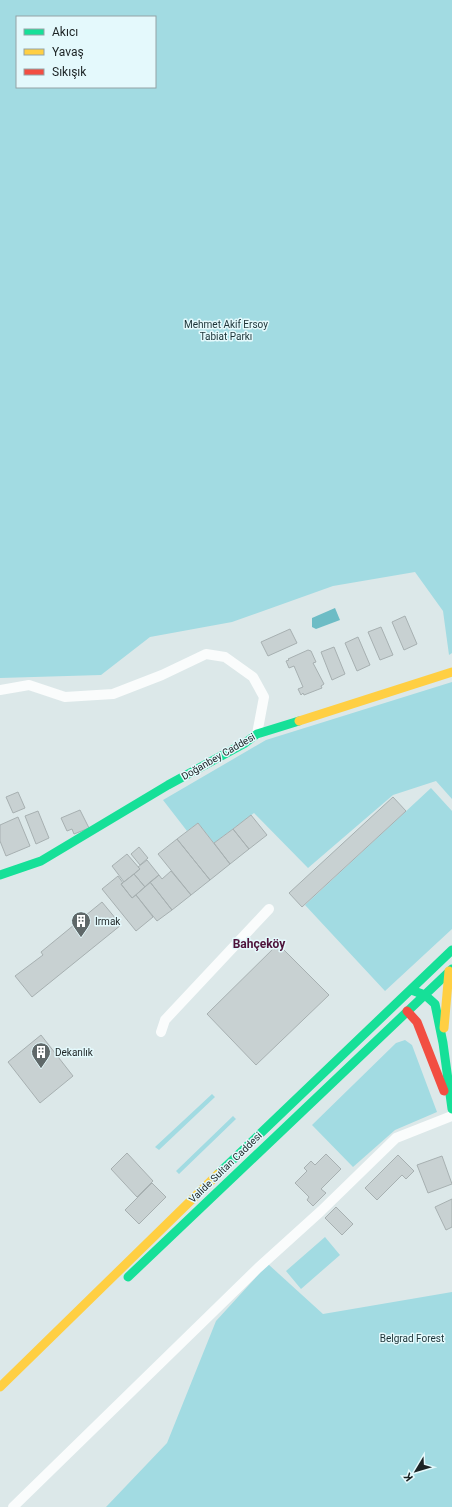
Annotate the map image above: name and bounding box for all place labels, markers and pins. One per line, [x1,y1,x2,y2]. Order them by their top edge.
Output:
building icon: Irmak [70,910,92,938]
place label: Irmak [95,916,121,927]
building icon: Dekanlık [30,1041,52,1069]
place label: Dekanlık [55,1047,94,1058]

